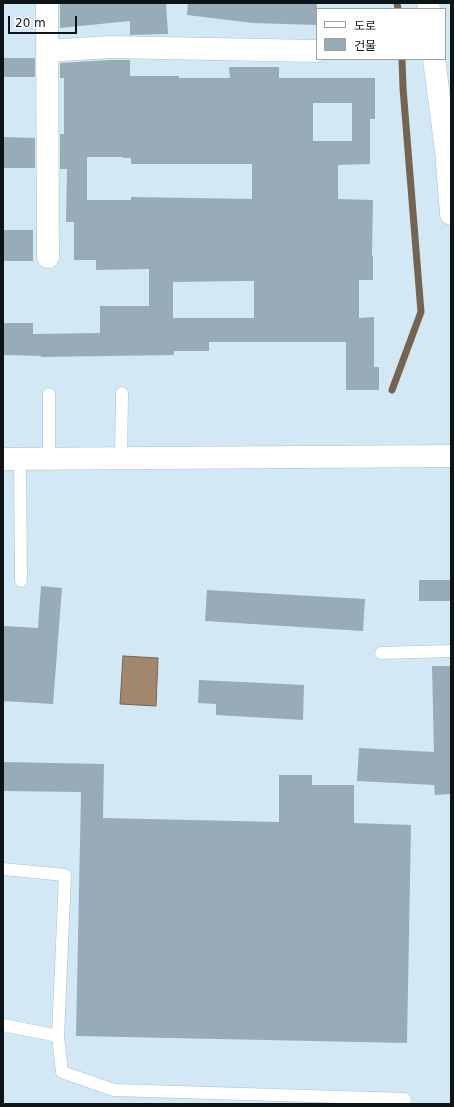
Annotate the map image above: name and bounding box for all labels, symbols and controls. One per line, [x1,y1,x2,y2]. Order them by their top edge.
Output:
scale bar [10,8,79,34]
legend [316,8,446,60]
text: 20 m [15,16,46,30]
text: 도로 [354,19,376,33]
text: 건물 [354,39,376,53]

